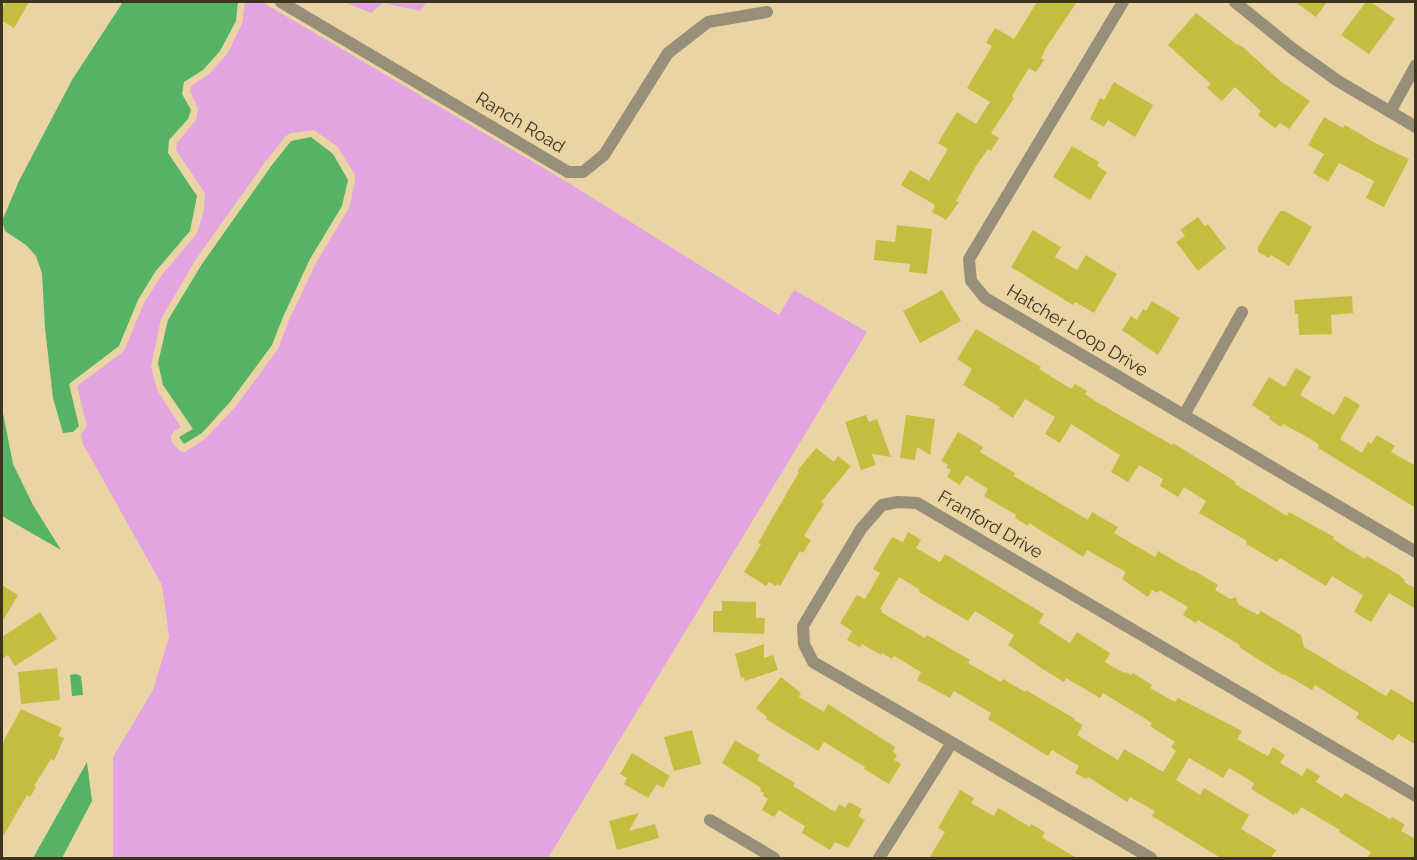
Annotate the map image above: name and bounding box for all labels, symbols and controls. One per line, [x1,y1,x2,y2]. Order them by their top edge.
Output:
street label: Ranch Road [472,88,568,158]
street label: Hatcher Loop Drive [1002,280,1152,382]
street label: Franford Drive [934,486,1046,564]

